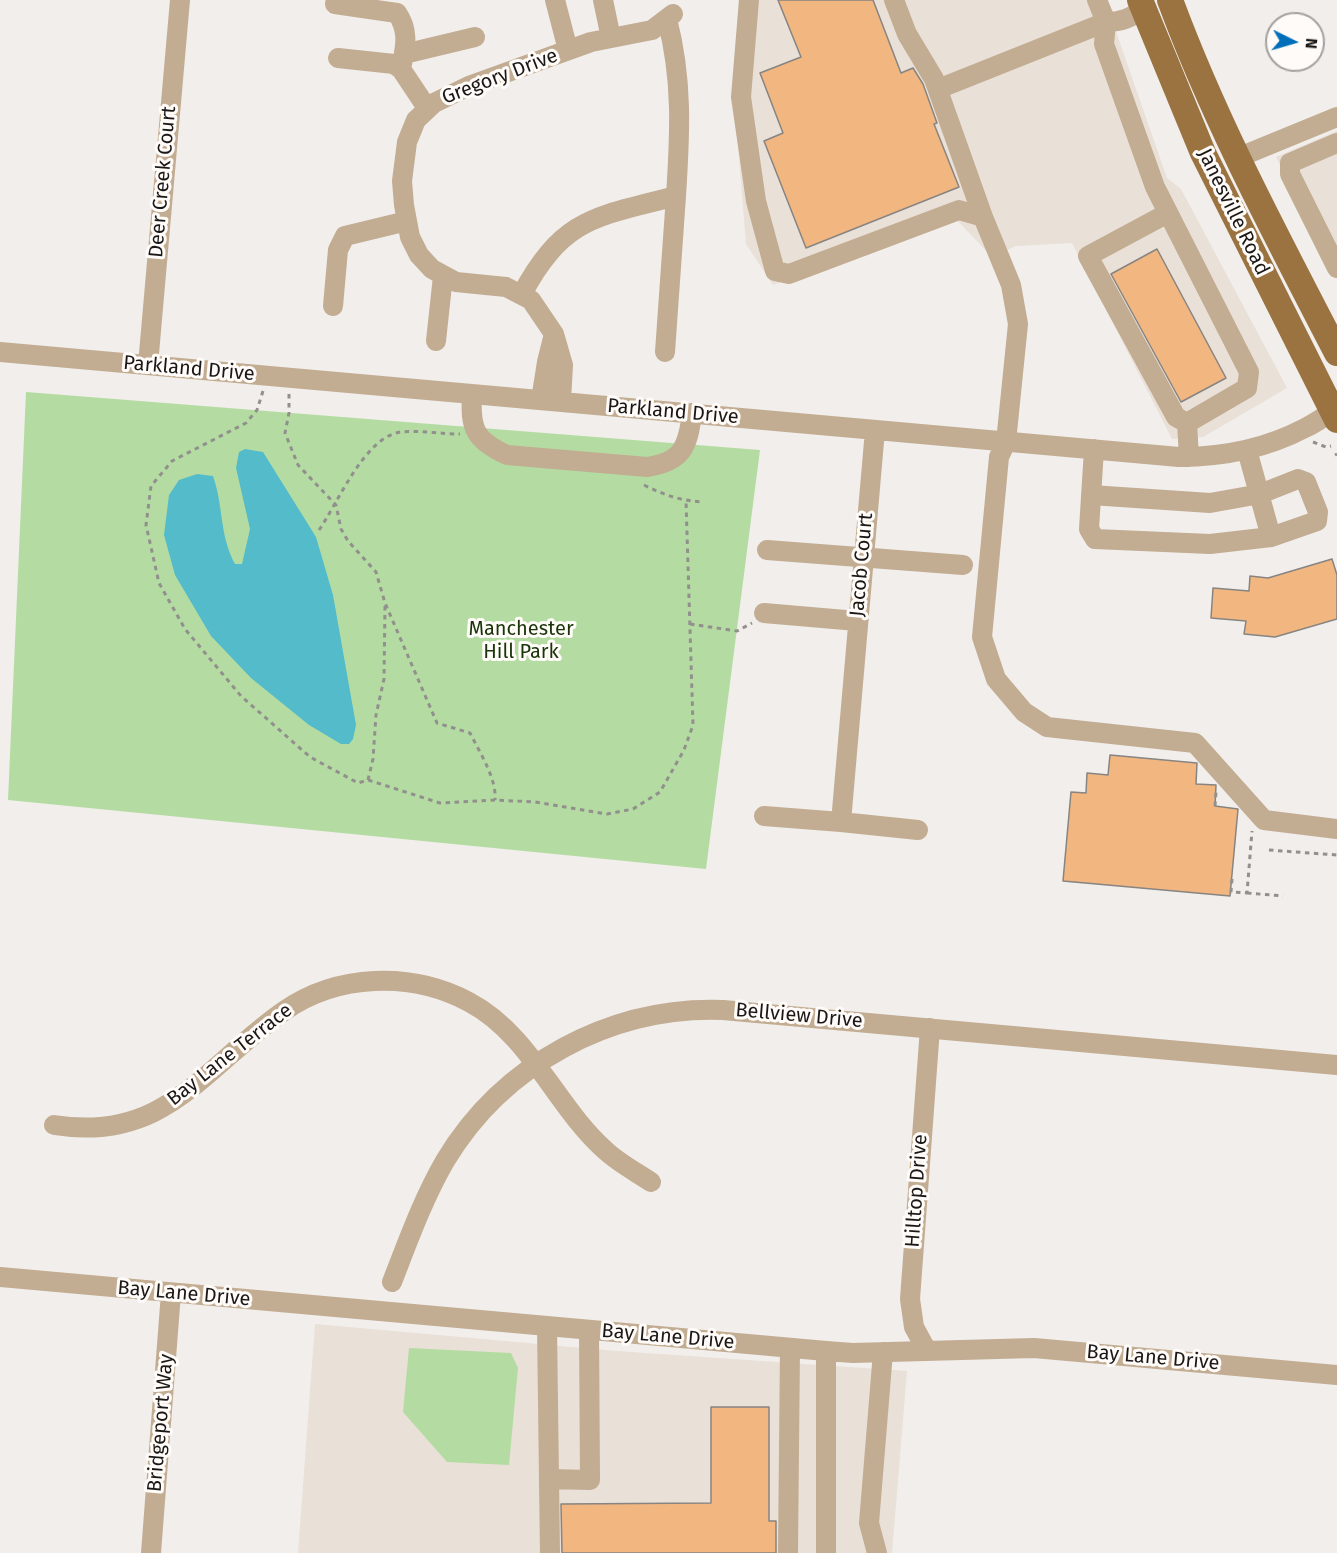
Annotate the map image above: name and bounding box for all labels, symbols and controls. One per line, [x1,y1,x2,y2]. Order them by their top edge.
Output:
north arrow [1265,12,1325,72]
text: N [1302,37,1321,50]
street label: Gregory Drive [439,44,561,110]
street label: Deer Creek Court [144,105,182,259]
street label: Janesville Road [1192,145,1274,279]
street label: Parkland Drive [122,351,256,387]
street label: Parkland Drive [606,394,740,430]
street label: Jacob Court [846,512,878,618]
park label: Manchester Hill Park [468,617,574,664]
street label: Bellview Drive [734,998,864,1034]
street label: Bay Lane Terrace [163,999,297,1111]
street label: Hilltop Drive [901,1133,933,1249]
street label: Bay Lane Drive [117,1276,251,1312]
street label: Bay Lane Drive [601,1319,735,1355]
street label: Bay Lane Drive [1086,1340,1220,1376]
street label: Bridgeport Way [143,1353,179,1493]

